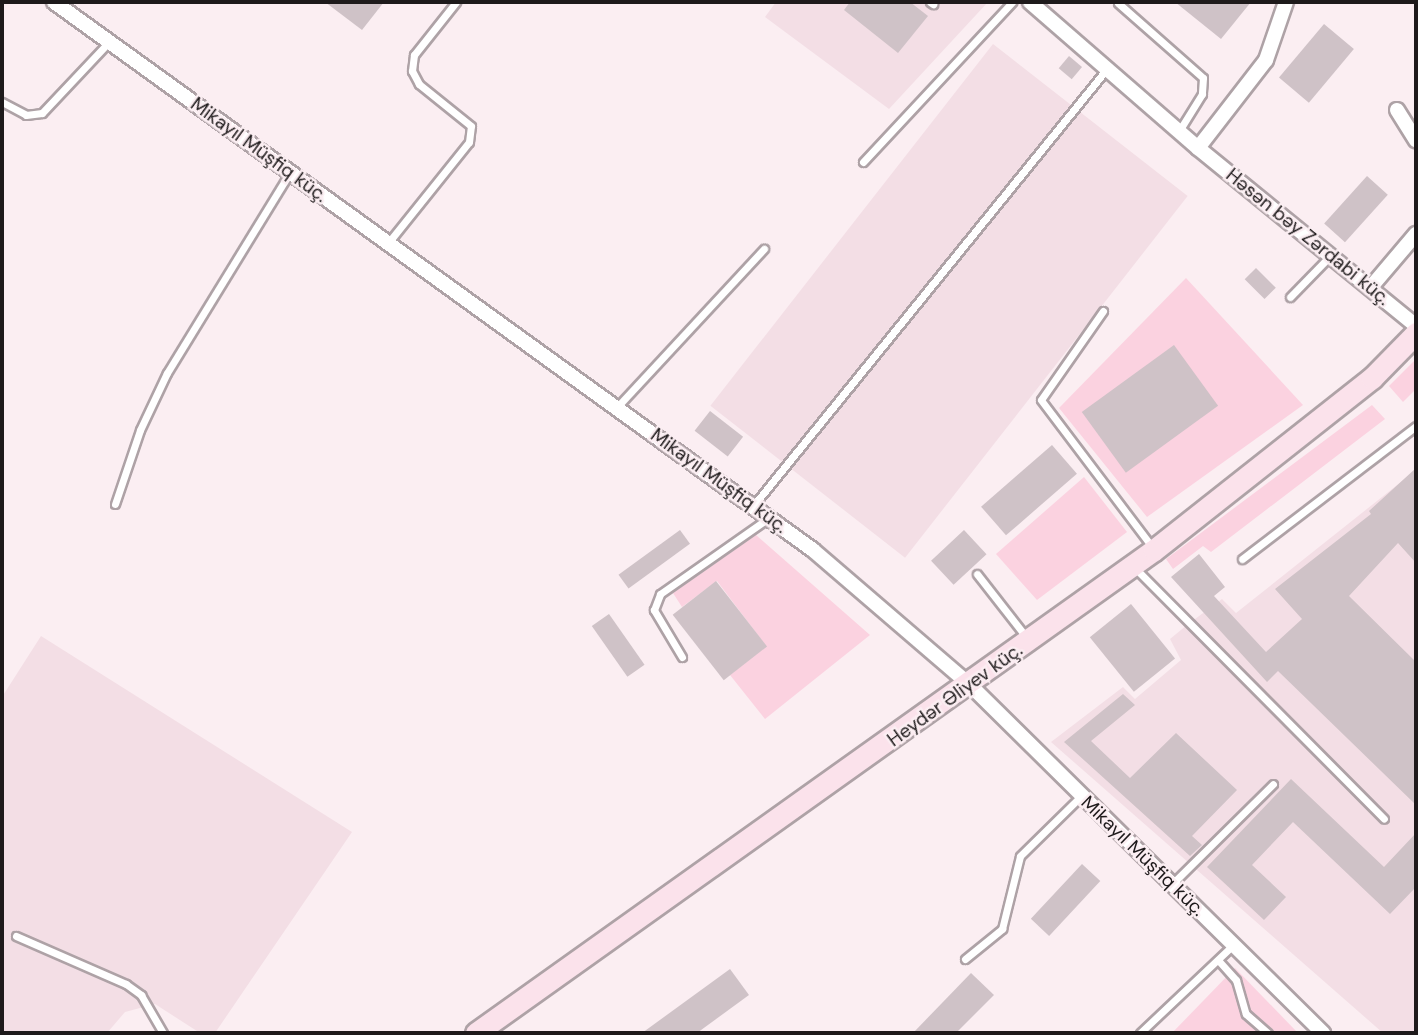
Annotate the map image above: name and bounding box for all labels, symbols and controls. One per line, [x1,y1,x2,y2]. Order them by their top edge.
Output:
street label: Mikayıl Müşfiq küç. [186,93,332,207]
street label: Həsən bəy Zərdabi küç. [1221,164,1395,310]
street label: Mikayıl Müşfiq küç. [646,424,792,538]
street label: Heydər Əliyev küç. [883,638,1027,752]
street label: Mikayıl Müşfiq küç. [1076,791,1210,921]

